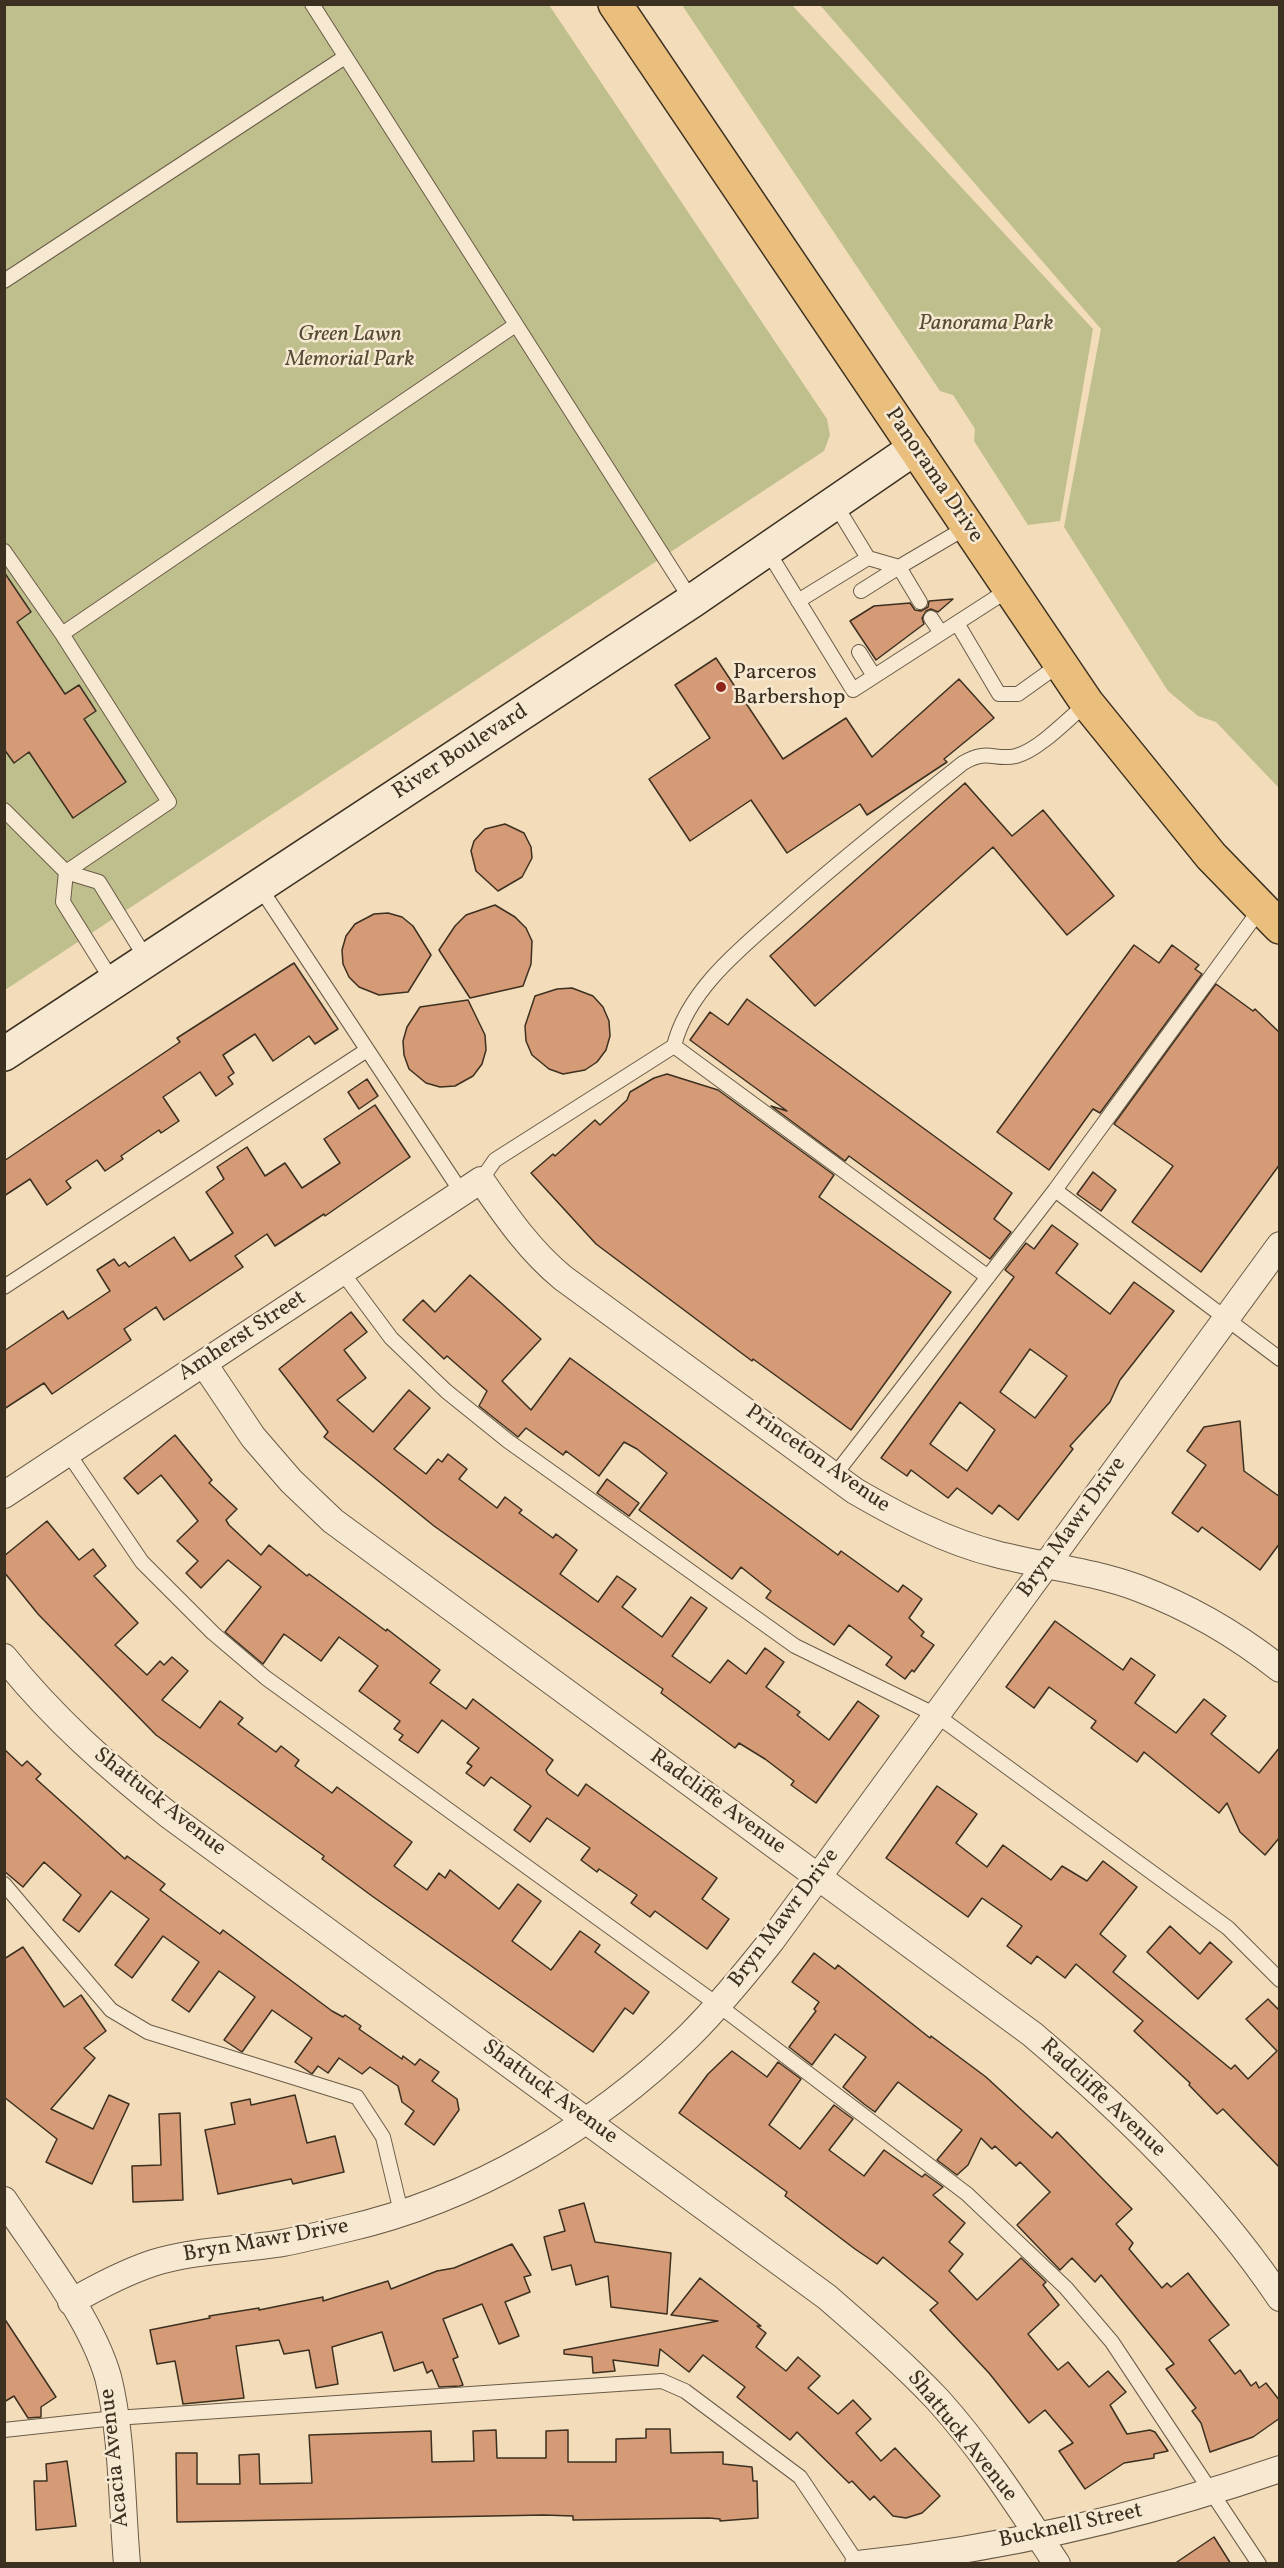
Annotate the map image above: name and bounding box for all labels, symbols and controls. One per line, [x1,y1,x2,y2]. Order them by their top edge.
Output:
park label: Panorama Park [919,312,1053,338]
park label: Green Lawn Memorial Park [286,323,414,374]
street label: Panorama Drive [878,403,988,549]
place label: Parceros Barbershop [733,661,845,712]
marker: Parceros Barbershop [714,680,728,694]
street label: River Boulevard [388,699,534,807]
street label: Amherst Street [174,1286,312,1388]
street label: Princeton Avenue [740,1400,894,1520]
street label: Bryn Mawr Drive [1013,1452,1133,1604]
street label: Shattuck Avenue [87,1743,231,1863]
street label: Radcliffe Avenue [644,1745,790,1861]
street label: Bryn Mawr Drive [724,1844,846,1994]
street label: Radcliffe Avenue [1034,2034,1170,2164]
street label: Shattuck Avenue [476,2035,622,2151]
street label: Bryn Mawr Drive [181,2214,351,2270]
street label: Shattuck Avenue [900,2366,1022,2508]
street label: Acacia Avenue [96,2387,136,2529]
street label: Bucknell Street [997,2499,1145,2555]

